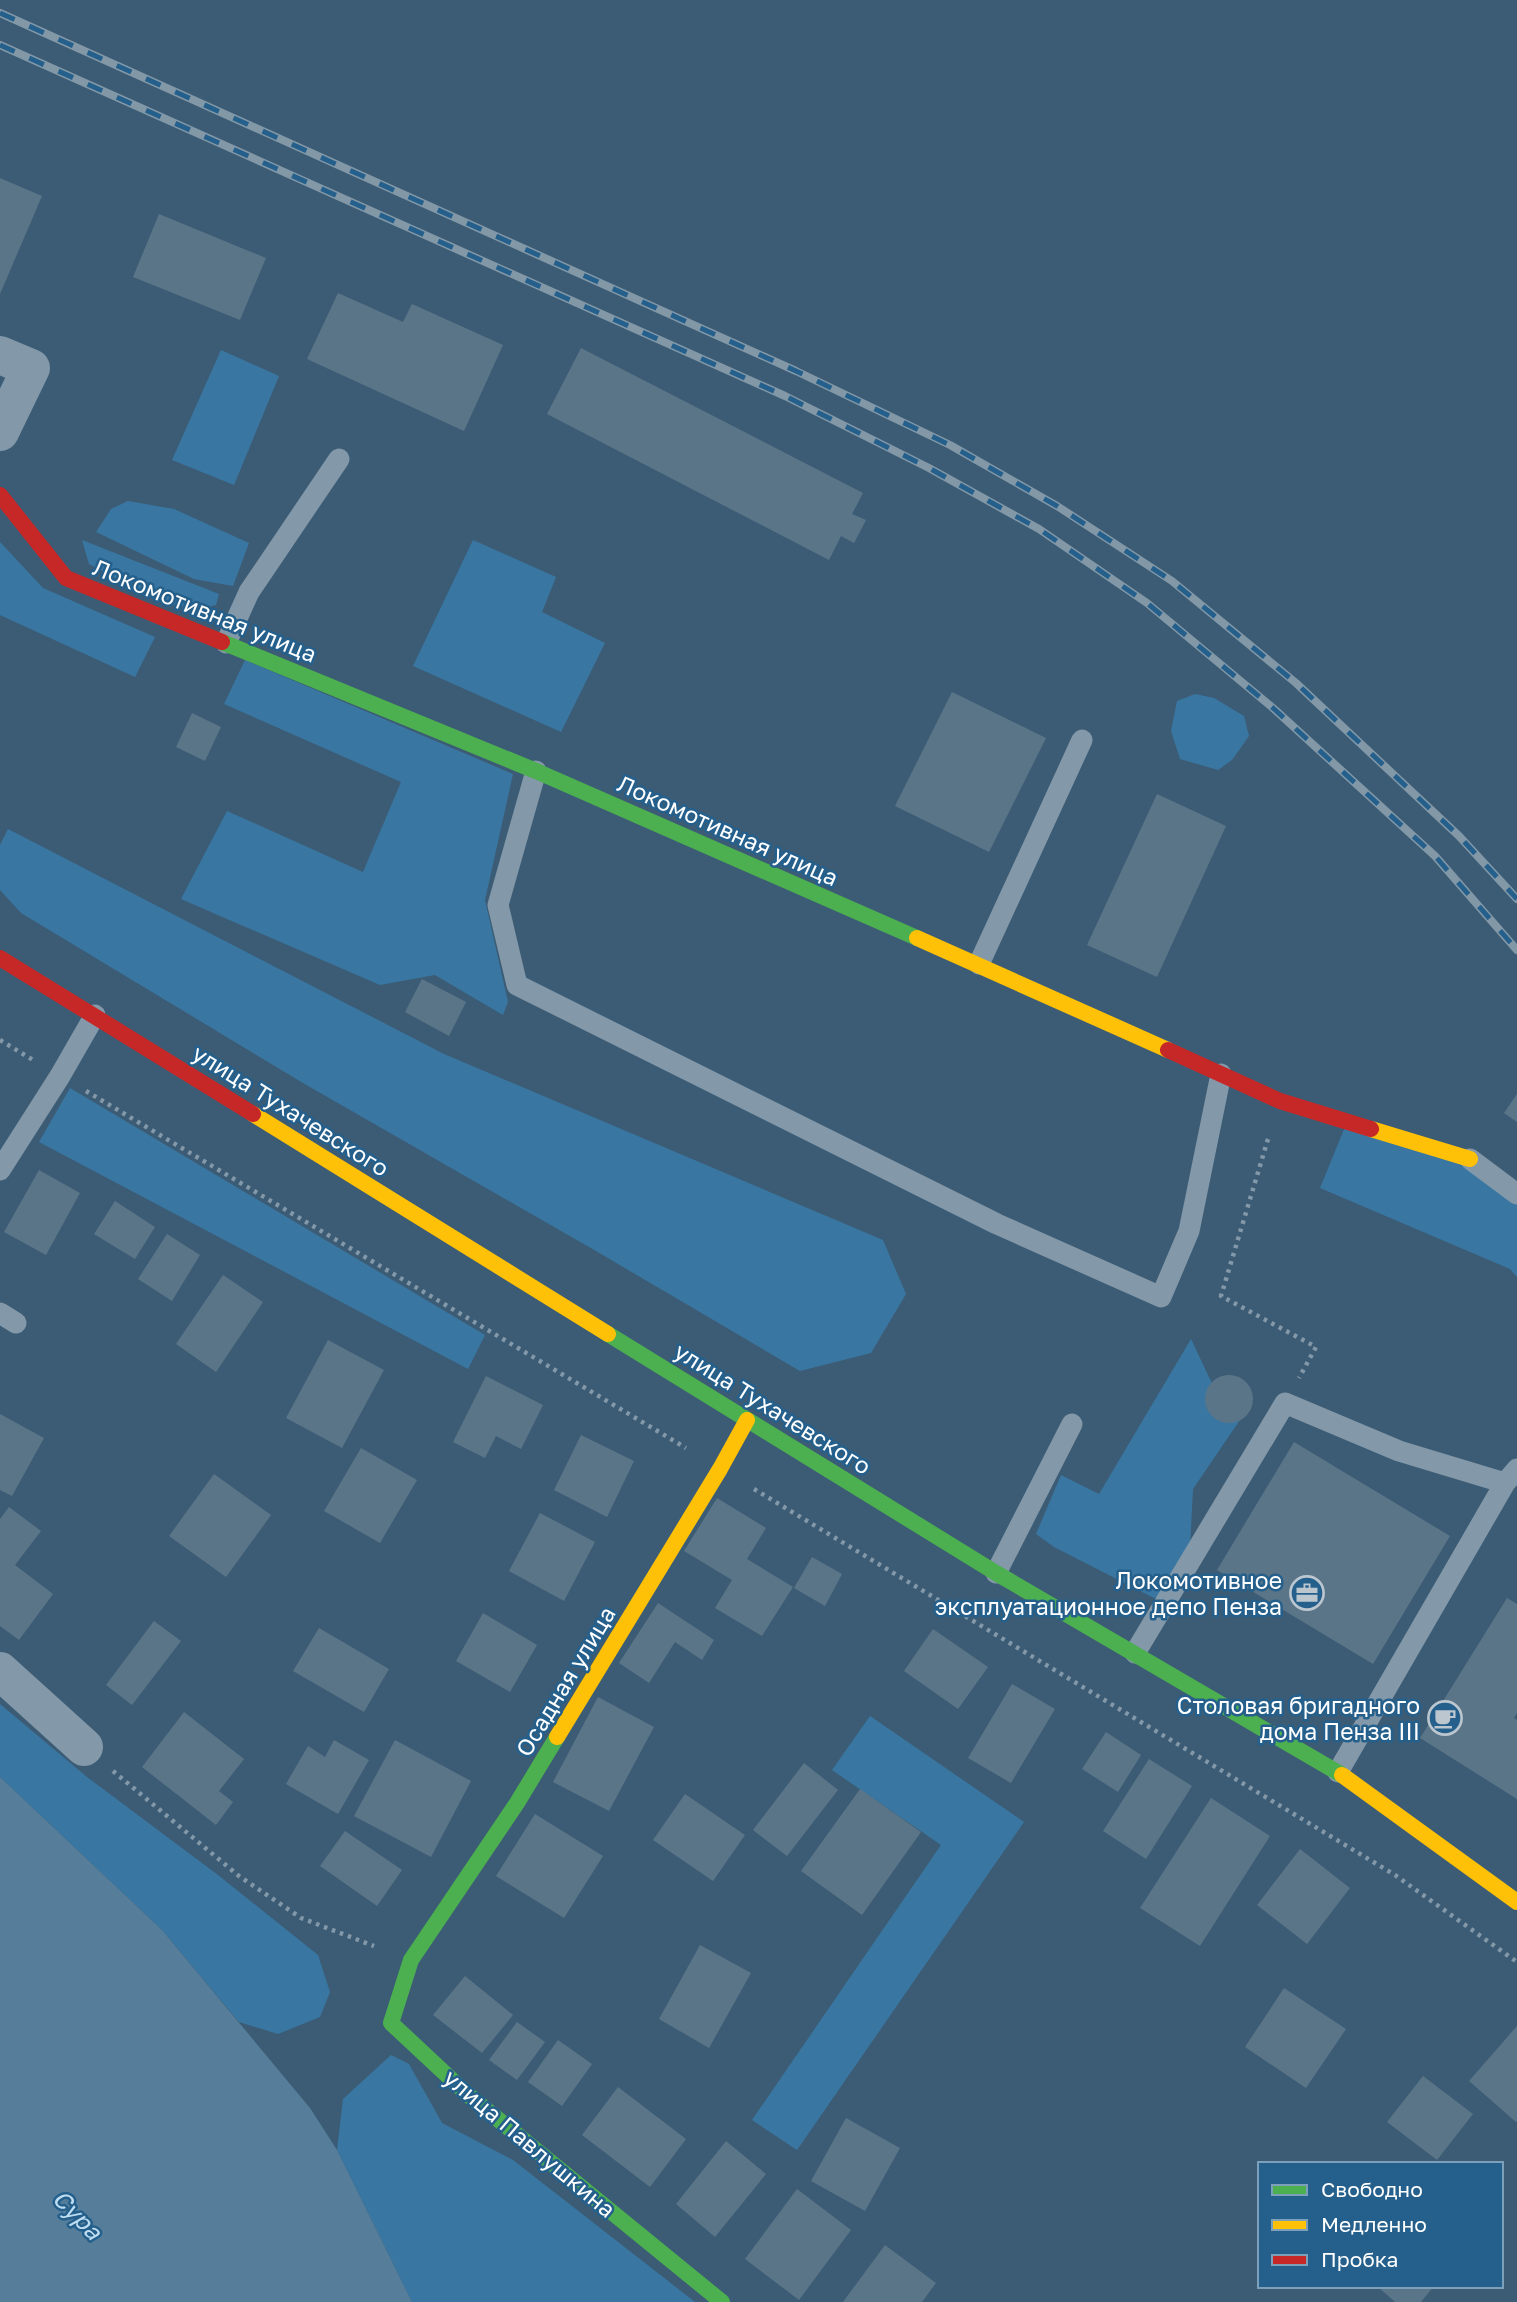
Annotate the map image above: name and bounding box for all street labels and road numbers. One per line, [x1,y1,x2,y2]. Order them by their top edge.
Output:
street label: Локомотивная улица [89,552,321,668]
street label: Локомотивная улица [613,769,843,891]
street label: улица Тухачевского [188,1038,394,1182]
street label: улица Тухачевского [670,1336,876,1480]
street label: Осадная улица [509,1601,621,1761]
street label: улица Павлушкина [438,2063,622,2223]

